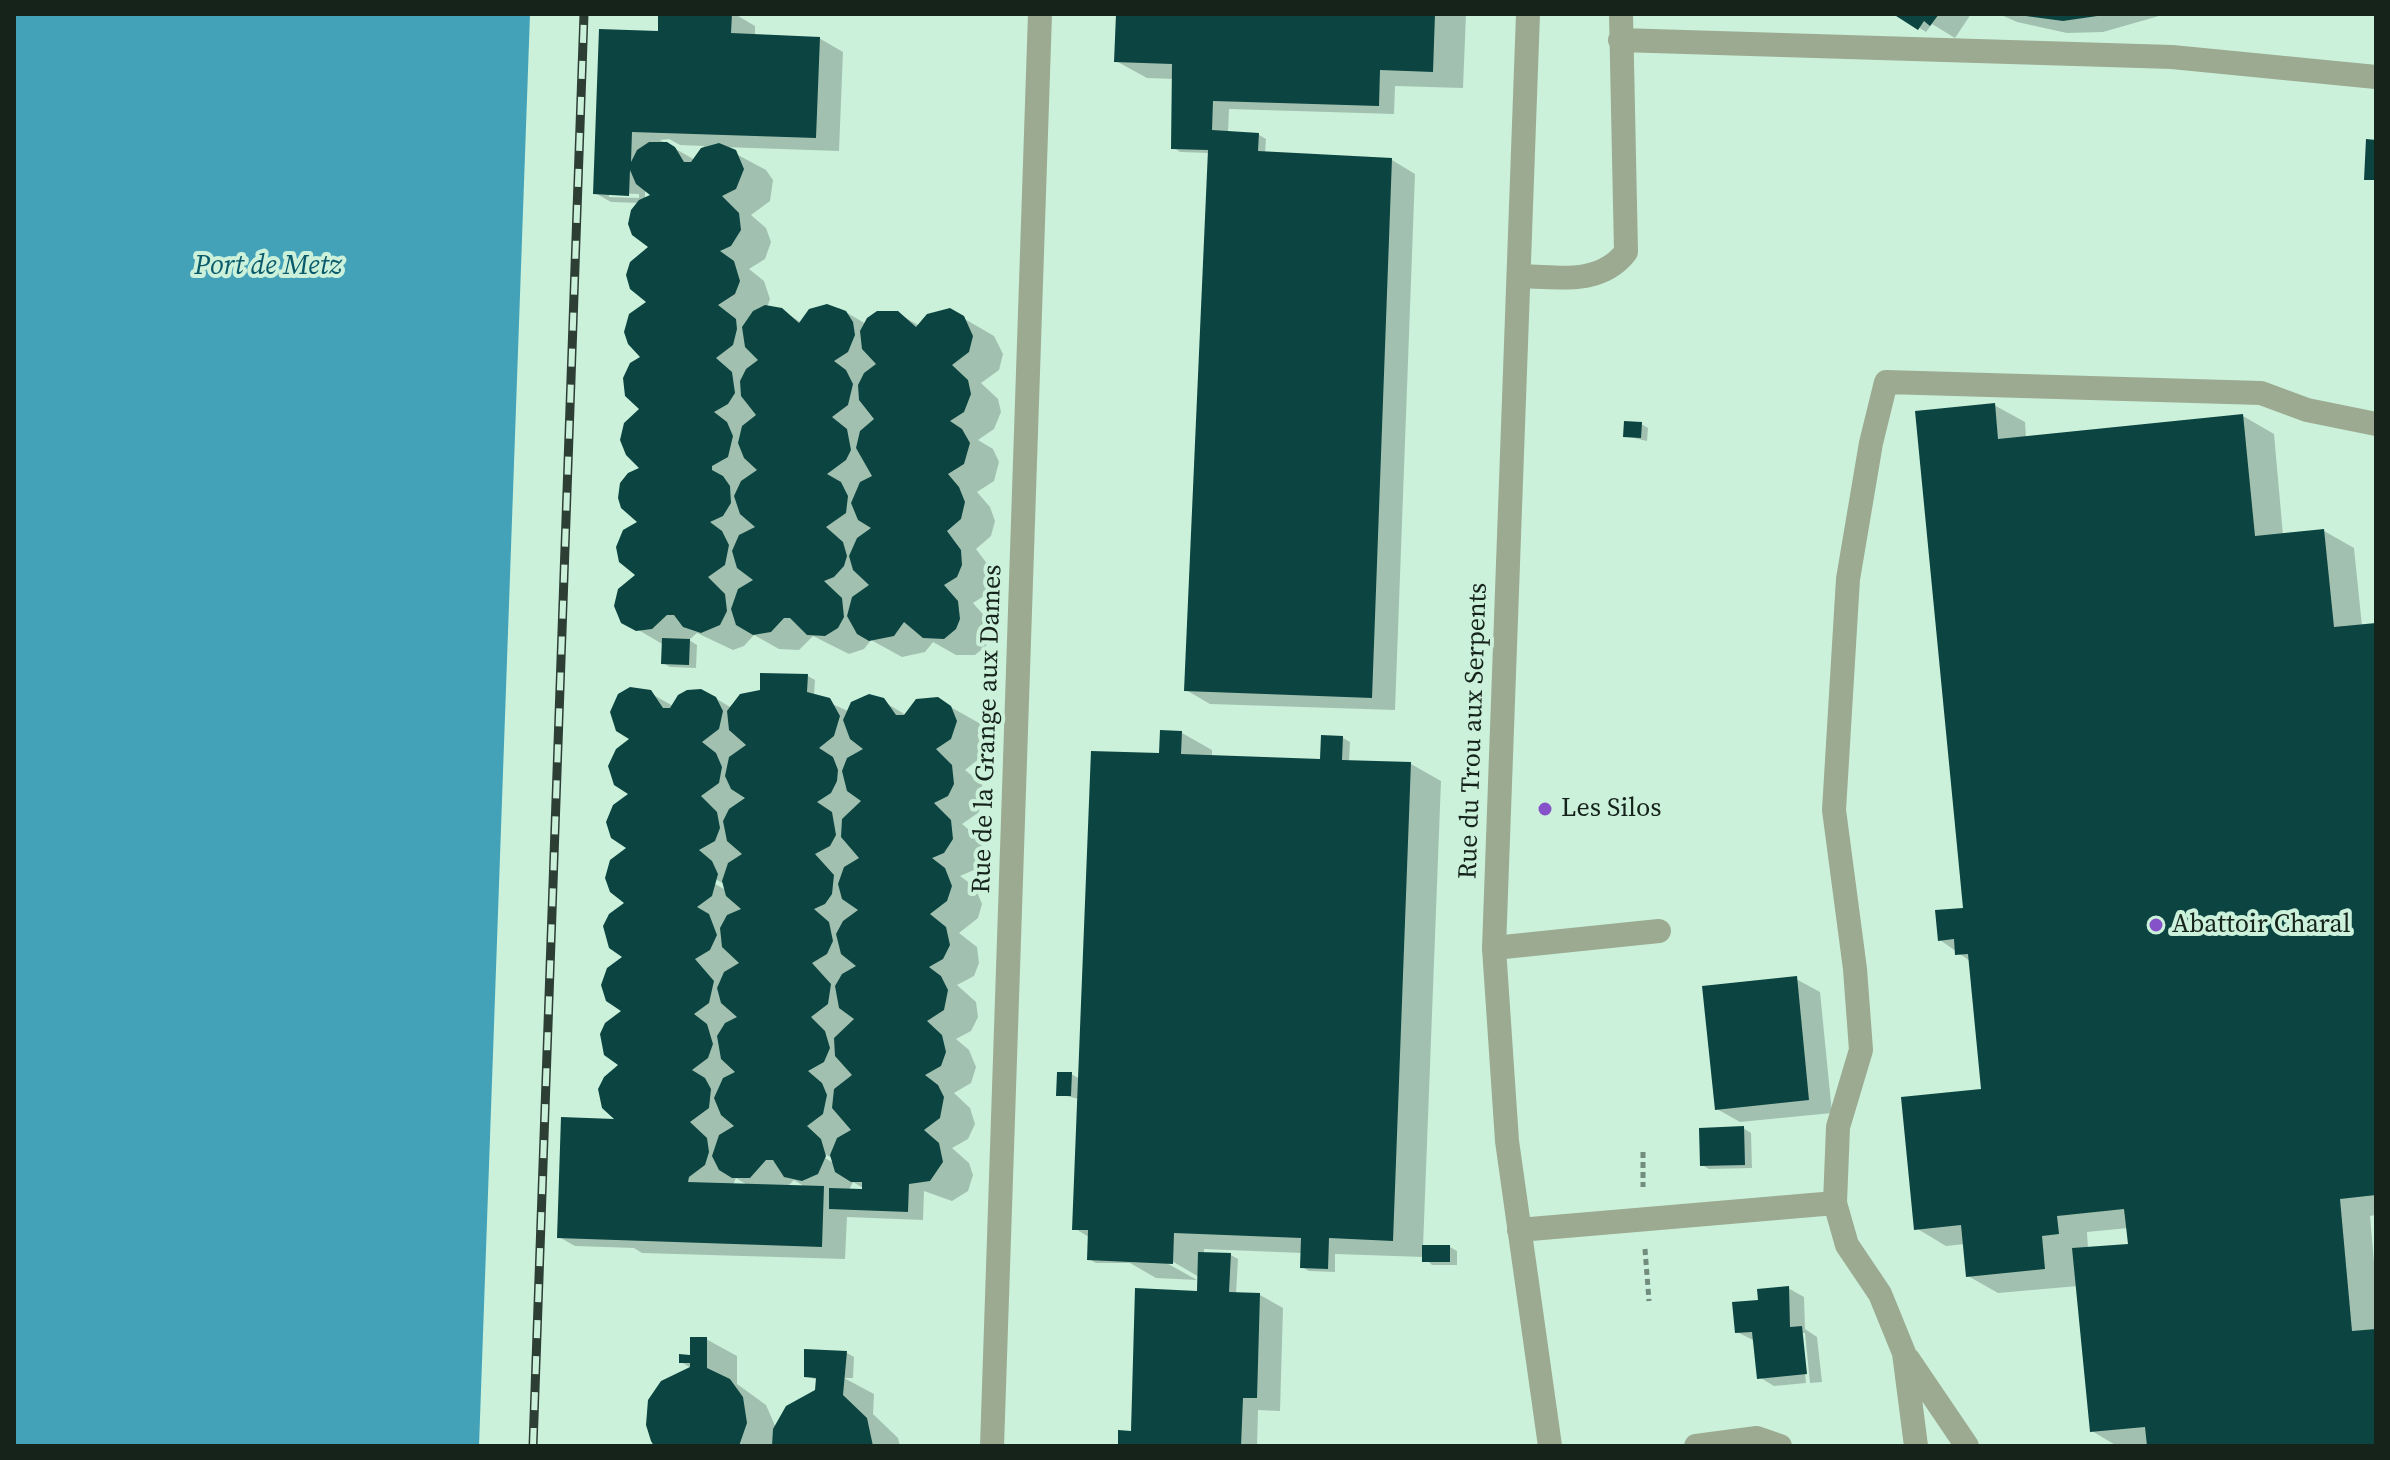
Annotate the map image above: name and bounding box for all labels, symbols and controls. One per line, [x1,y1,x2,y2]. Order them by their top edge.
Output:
water label: Port de Metz [194,250,342,284]
street label: Rue de la Grange aux Dames [967,564,1009,894]
street label: Rue du Trou aux Serpents [1453,582,1495,880]
place label: Les Silos [1561,793,1661,825]
marker: Les Silos [1536,800,1554,818]
place label: Abattoir Charal [2172,909,2351,941]
marker: Abattoir Charal [2147,916,2165,934]

